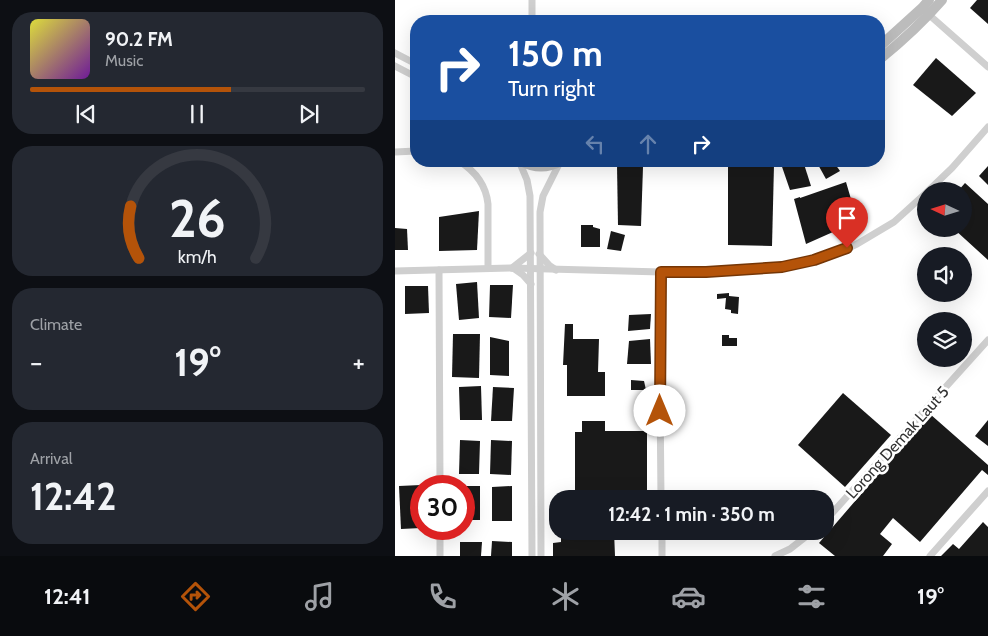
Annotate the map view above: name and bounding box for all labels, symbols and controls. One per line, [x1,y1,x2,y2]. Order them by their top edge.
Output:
text: 90.2 FM [105,28,173,51]
text: 150 m [508,32,603,75]
icon: right [425,35,490,100]
text: Music [105,51,143,70]
text: Turn right [508,75,595,102]
icon: previous [72,100,100,128]
icon: pause [183,100,211,128]
icon: next [295,100,323,128]
icon: left [581,130,609,158]
icon: ahead [634,130,662,158]
icon: right [687,130,715,158]
north arrow [917,182,973,238]
map controls [917,182,972,367]
text: 26 [169,187,226,250]
pin [826,197,868,248]
icon: arrive [833,204,861,232]
text: km/h [178,246,217,267]
button: sound [917,247,972,302]
button: layers [917,312,972,367]
text: Climate [30,315,82,334]
text: 19° [174,339,221,386]
text: − [30,345,42,379]
text: + [353,345,365,379]
street label: Lorong Demak Laut 5 [842,382,953,502]
position arrow [633,384,685,436]
text: Arrival [30,449,73,468]
text: 12:42 [30,473,116,520]
speed limit sign: 30 [410,475,475,540]
text: 12:42 · 1 min · 350 m [608,503,775,526]
icon: directions [178,579,213,614]
icon: music [302,579,337,614]
icon: phone [425,579,460,614]
icon: climate [548,579,583,614]
icon: car [671,579,706,614]
icon: filters [794,579,829,614]
text: 12:41 [44,583,90,610]
text: 19° [917,583,944,610]

